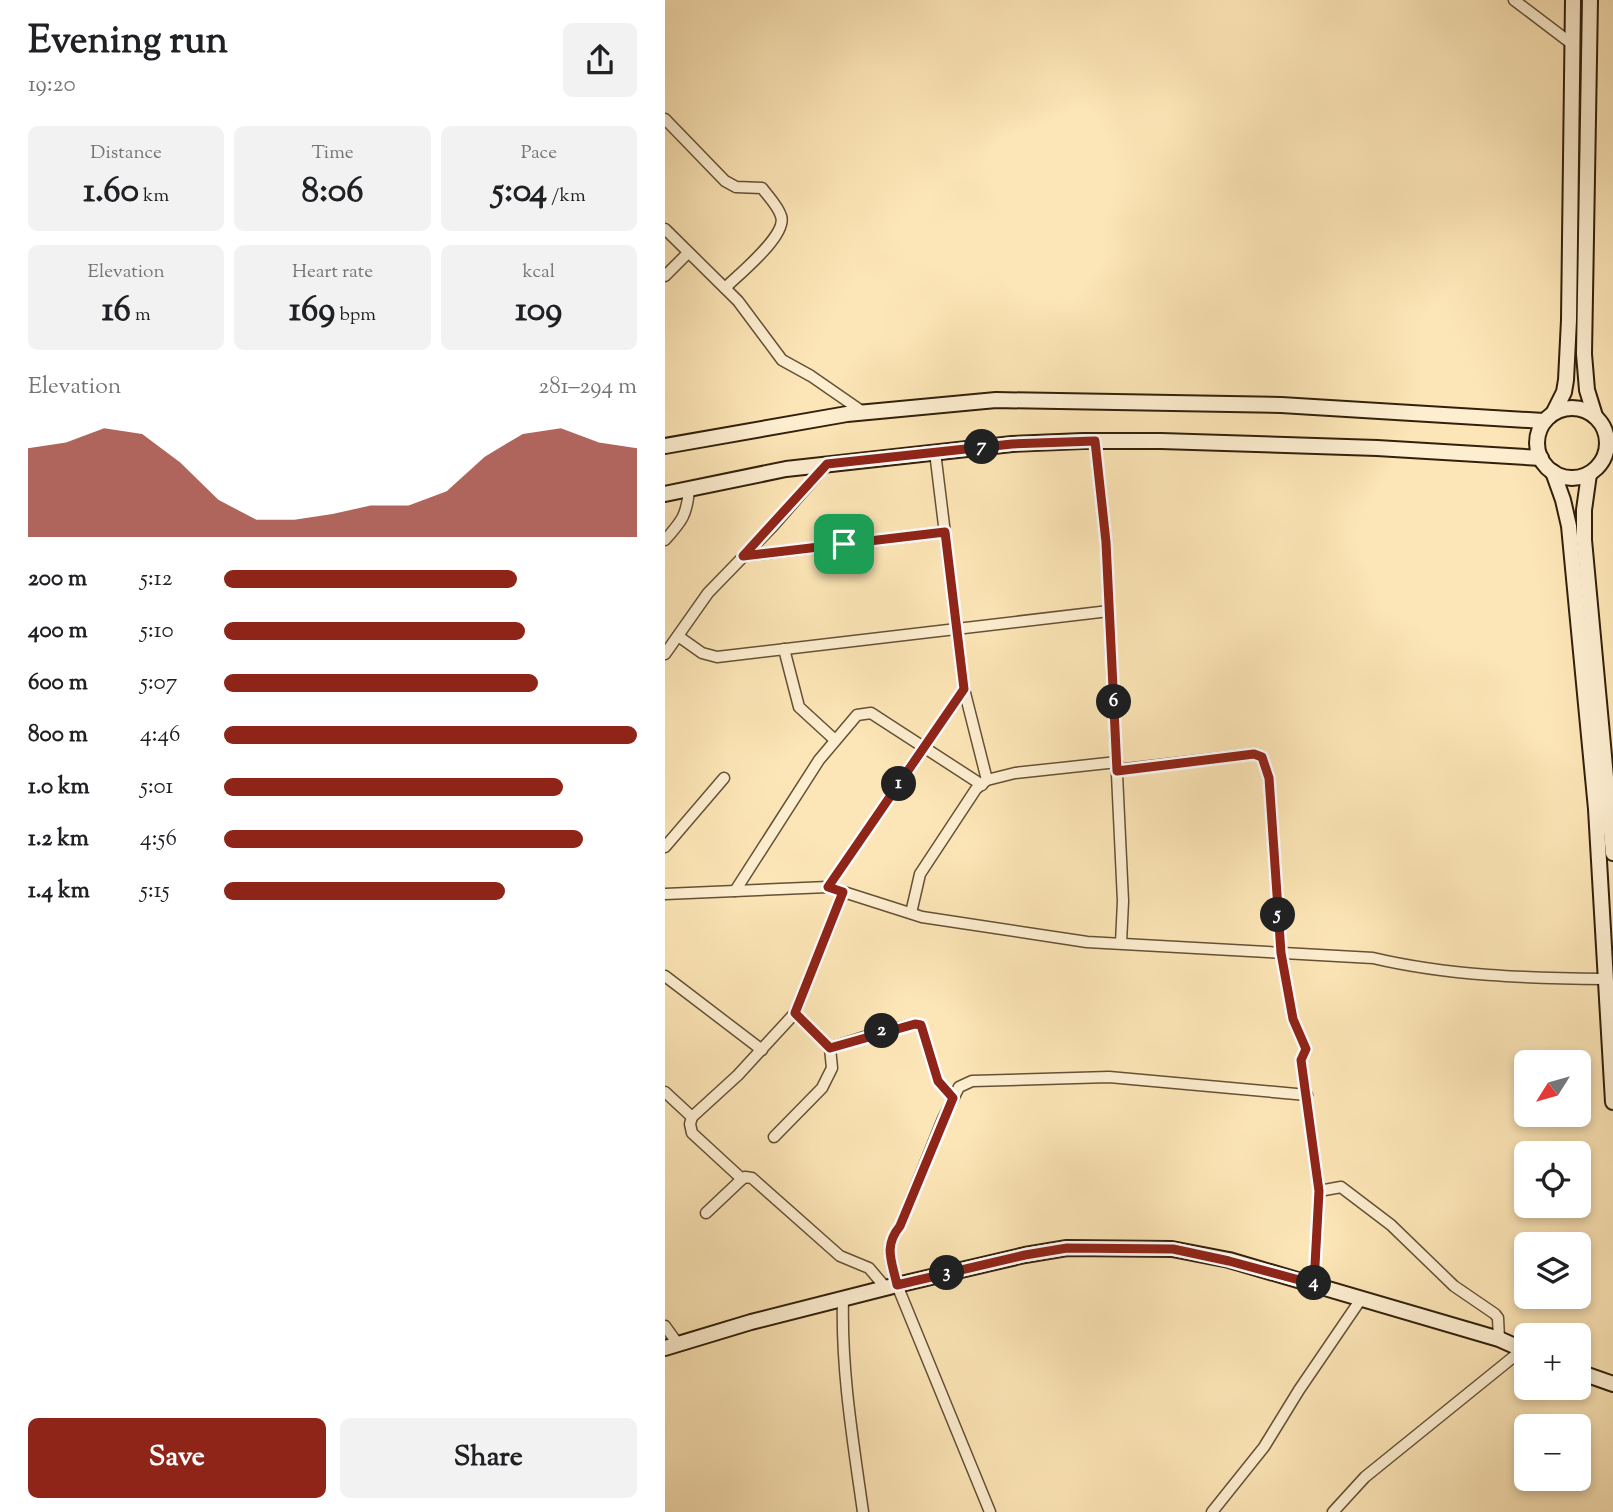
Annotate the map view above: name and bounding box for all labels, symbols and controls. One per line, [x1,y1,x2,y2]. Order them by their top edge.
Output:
text: Evening run [28,16,228,70]
button: share [563,23,637,97]
text: 19:20 [28,69,76,102]
text: Distance [90,140,162,167]
text: Time [311,140,354,167]
text: Pace [521,140,557,167]
text: 1.60 [83,167,139,218]
text: 8:06 [301,167,364,218]
text: 5:04 [492,167,547,218]
text: km [139,183,169,210]
text: /km [547,183,586,210]
text: Elevation [88,259,165,286]
text: Heart rate [292,259,373,286]
text: kcal [522,259,555,286]
text: 16 [102,286,131,337]
text: 169 [289,286,335,337]
text: 109 [515,286,562,337]
text: m [131,302,151,329]
text: bpm [335,302,376,329]
text: Elevation [28,371,121,404]
text: 281–294 m [538,371,637,404]
pin: 7 [965,430,999,464]
text: 7 [977,433,986,460]
pin [814,514,874,574]
icon: arrive [825,525,863,563]
text: 200 m [28,563,87,596]
text: 5:12 [140,563,172,596]
text: 400 m [28,615,88,648]
text: 5:10 [140,615,174,648]
text: 600 m [28,667,88,700]
text: 5:07 [140,667,177,700]
pin: 6 [1097,684,1131,720]
text: 6 [1109,688,1118,715]
text: 800 m [28,719,88,752]
text: 4:46 [140,719,180,752]
pin: 1 [881,766,917,802]
text: 1 [895,770,902,797]
text: 1.0 km [28,771,90,804]
text: 5:01 [140,771,173,804]
text: 1.2 km [28,823,89,856]
text: 4:56 [140,823,177,856]
text: 1.4 km [28,875,90,908]
text: 5:15 [140,875,170,908]
pin: 5 [1261,898,1295,932]
text: 5 [1274,901,1281,928]
pin: 2 [865,1014,899,1048]
text: 2 [877,1017,886,1044]
north arrow [1514,1050,1591,1127]
map controls [1514,1050,1591,1491]
button: locate [1514,1141,1591,1218]
button: layers [1514,1232,1591,1309]
pin: 3 [929,1256,965,1290]
text: 3 [943,1259,950,1286]
pin: 4 [1297,1266,1331,1300]
text: 4 [1309,1269,1318,1296]
button: + [1514,1323,1591,1400]
button: − [1514,1414,1591,1491]
button: Save [28,1418,326,1498]
button: Share [340,1418,637,1498]

